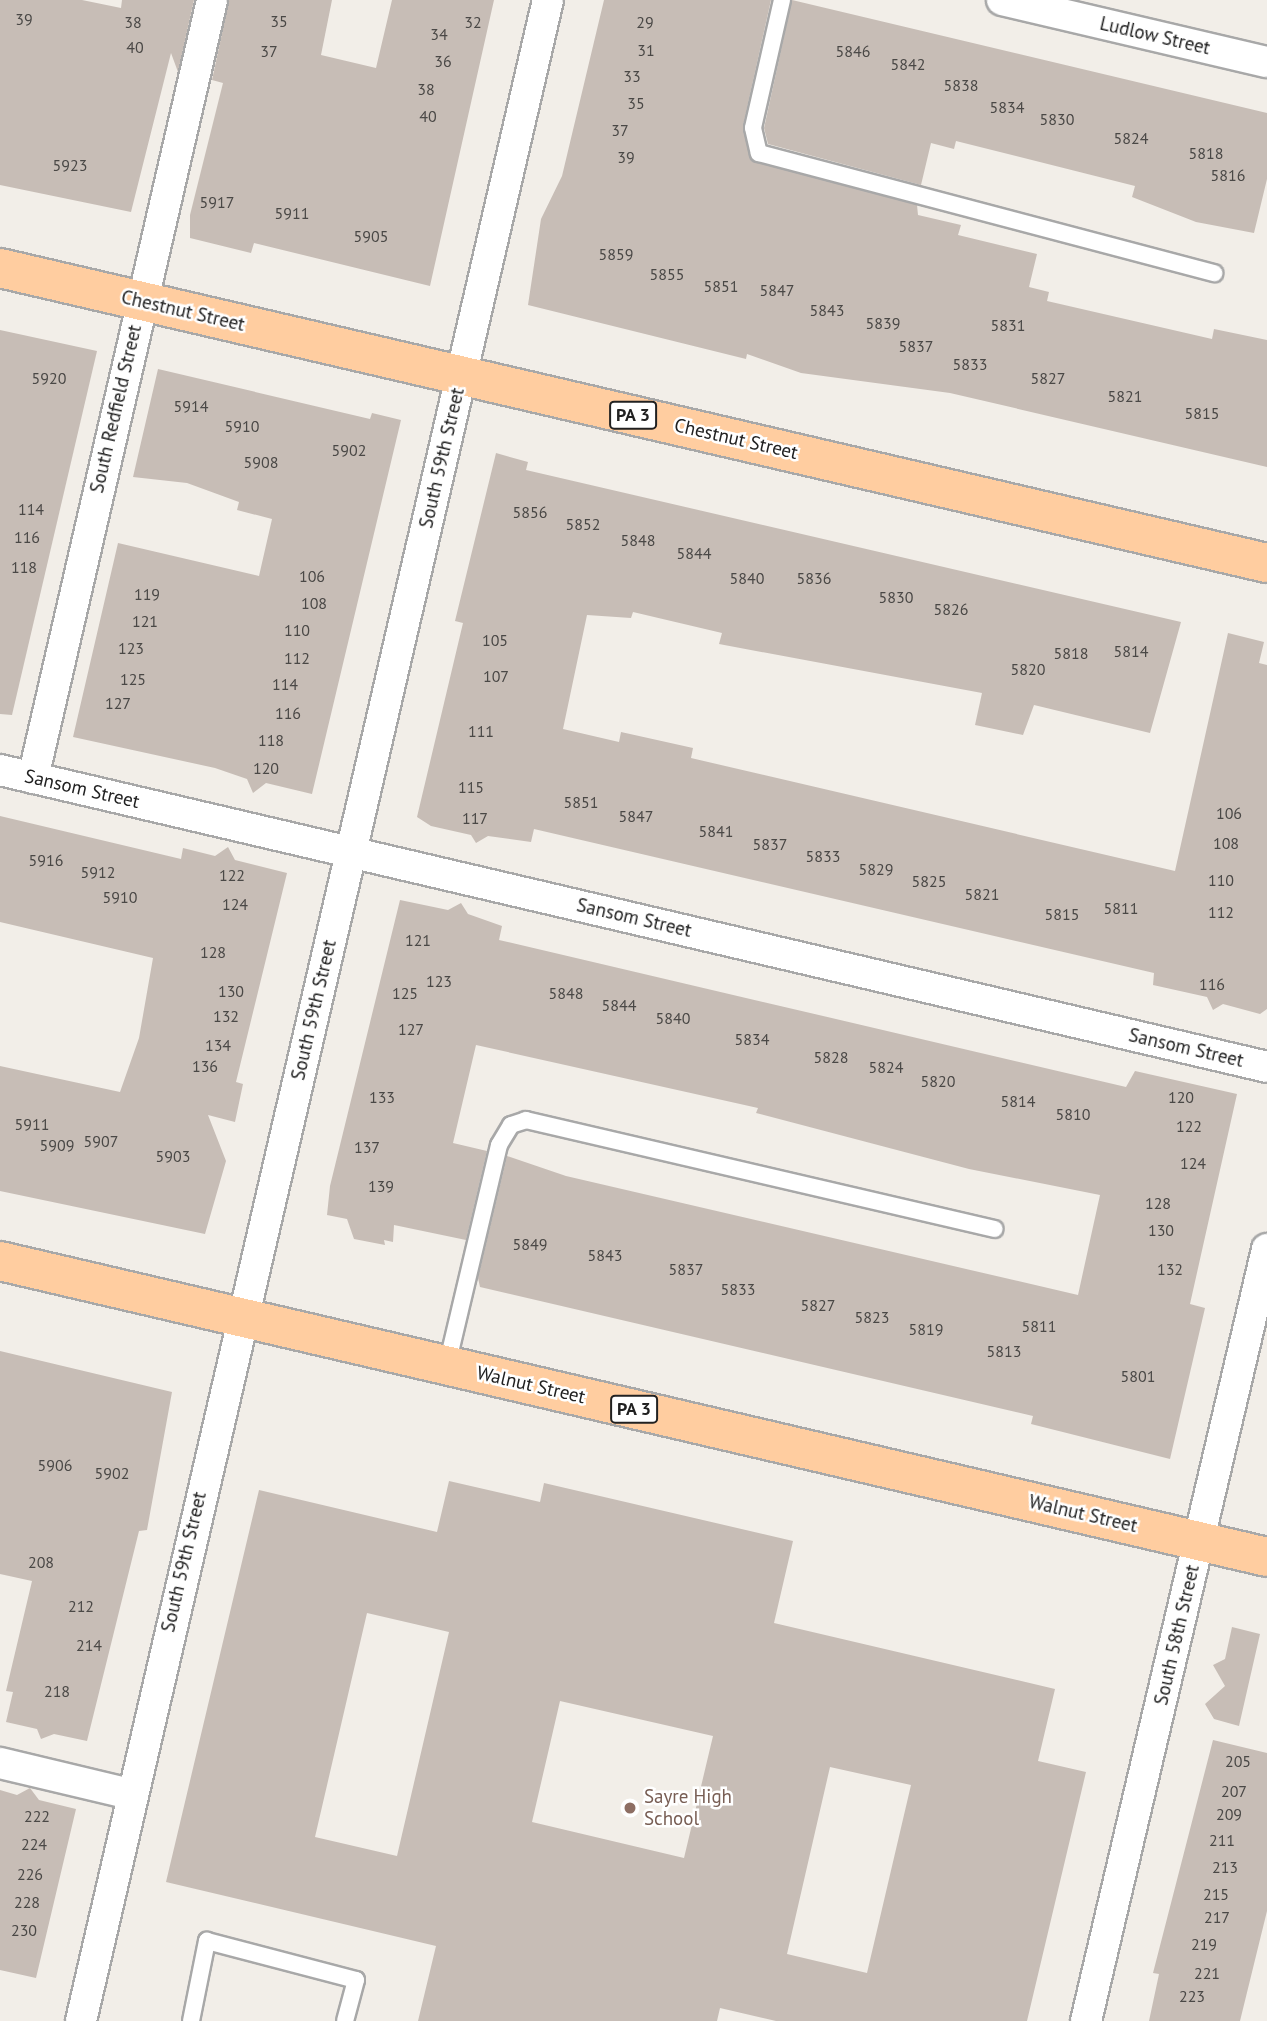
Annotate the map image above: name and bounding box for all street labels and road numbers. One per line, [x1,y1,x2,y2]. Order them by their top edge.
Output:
street label: Ludlow Street [1097,12,1213,60]
street label: Chestnut Street [119,286,247,336]
street label: South Redfield Street [86,323,146,495]
street label: South 59th Street [415,385,469,531]
road number: PA 3 [608,400,658,430]
street label: Chestnut Street [672,414,800,464]
street label: Sansom Street [22,765,142,813]
street label: Sansom Street [574,894,694,942]
street label: South 59th Street [287,937,341,1083]
street label: Sansom Street [1126,1024,1246,1072]
street label: Walnut Street [475,1361,587,1409]
road number: PA 3 [610,1394,658,1424]
street label: South 59th Street [157,1489,211,1635]
street label: Walnut Street [1027,1490,1139,1538]
street label: South 58th Street [1150,1562,1204,1708]

